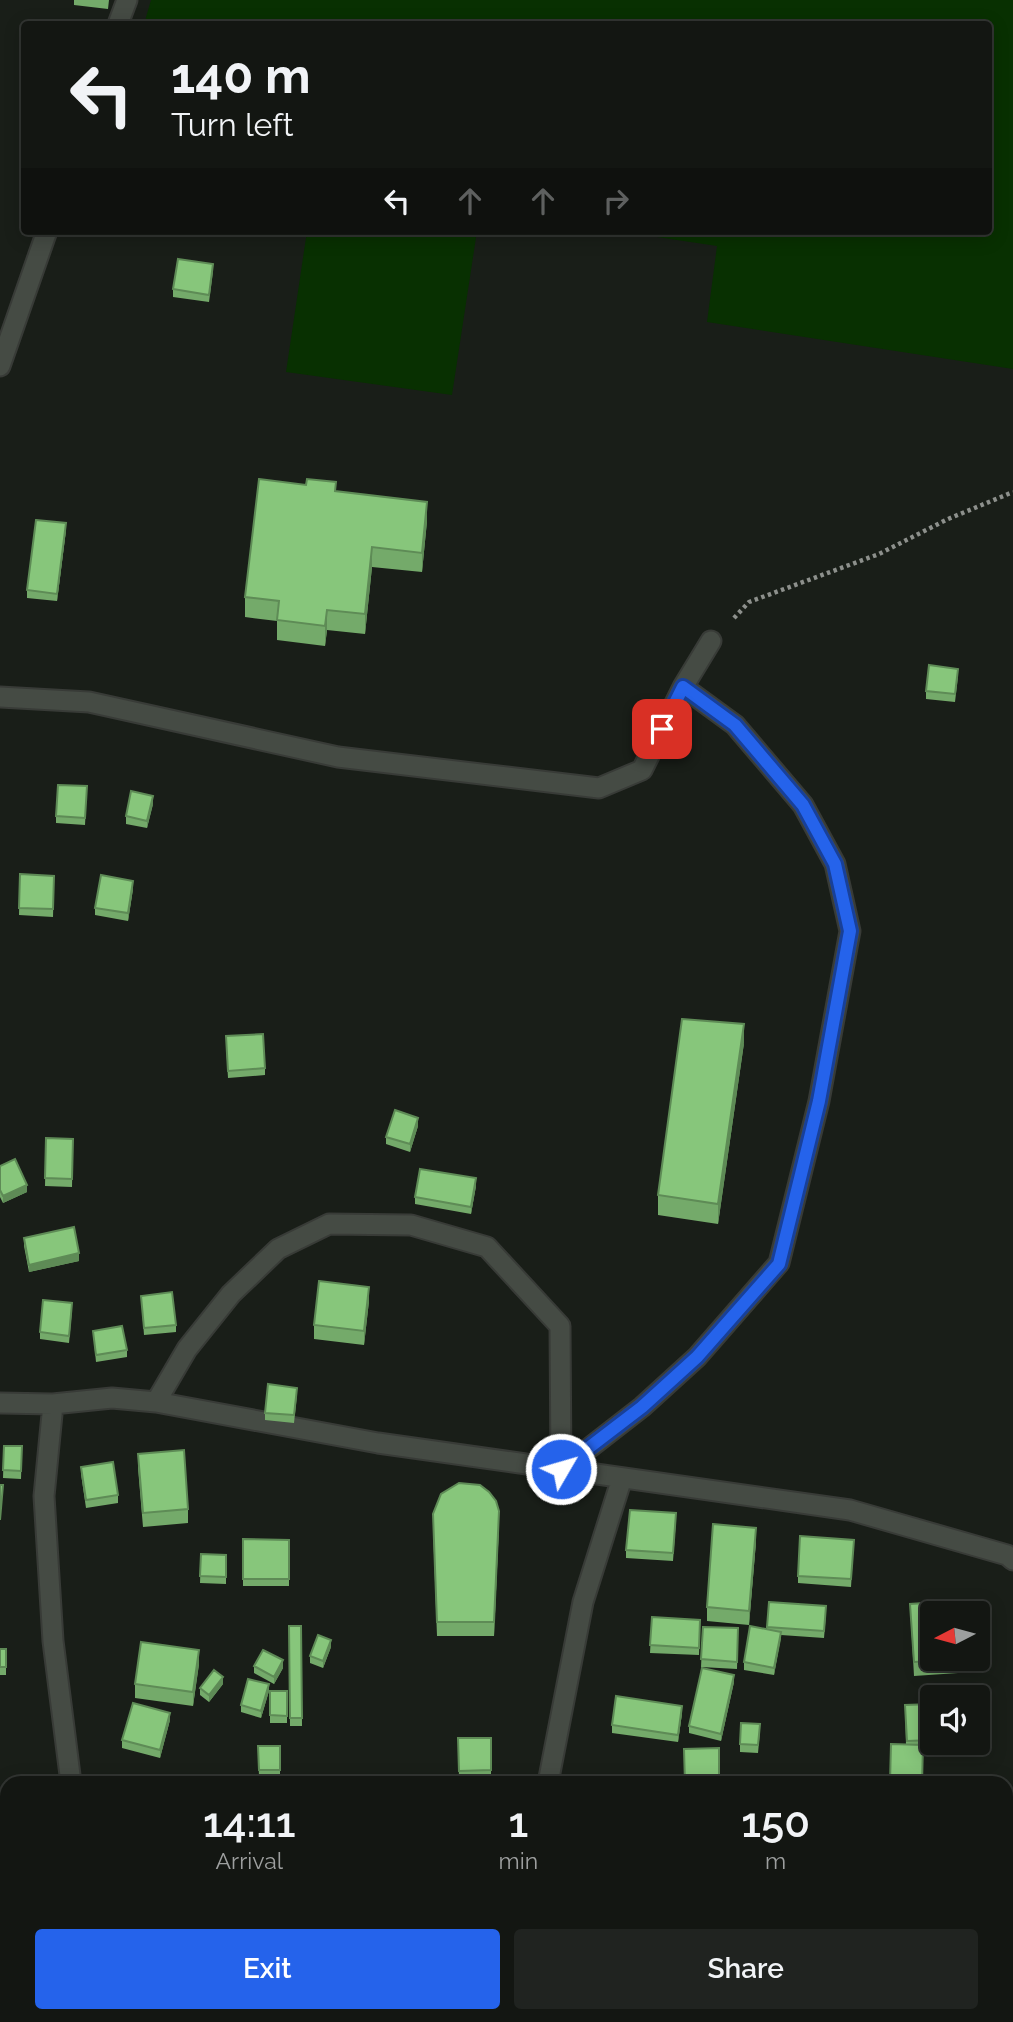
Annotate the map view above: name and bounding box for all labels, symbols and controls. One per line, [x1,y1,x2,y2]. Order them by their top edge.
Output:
text: 140 m [171,47,311,104]
icon: left [56,49,147,140]
text: Turn left [171,106,293,143]
icon: left [378,182,416,220]
icon: ahead [451,182,489,220]
icon: ahead [524,182,562,220]
icon: right [597,182,635,220]
pin [632,699,692,759]
icon: arrive [643,710,681,748]
position arrow [524,1432,598,1506]
north arrow [920,1601,990,1671]
map controls [920,1601,990,1755]
button: sound [920,1685,990,1755]
text: 14:11 [203,1798,295,1847]
text: 1 [508,1798,528,1847]
text: 150 [741,1798,810,1847]
text: Arrival [216,1847,283,1874]
text: min [499,1847,538,1874]
text: m [765,1847,786,1874]
button: Exit [35,1929,500,2009]
button: Share [514,1929,978,2009]

